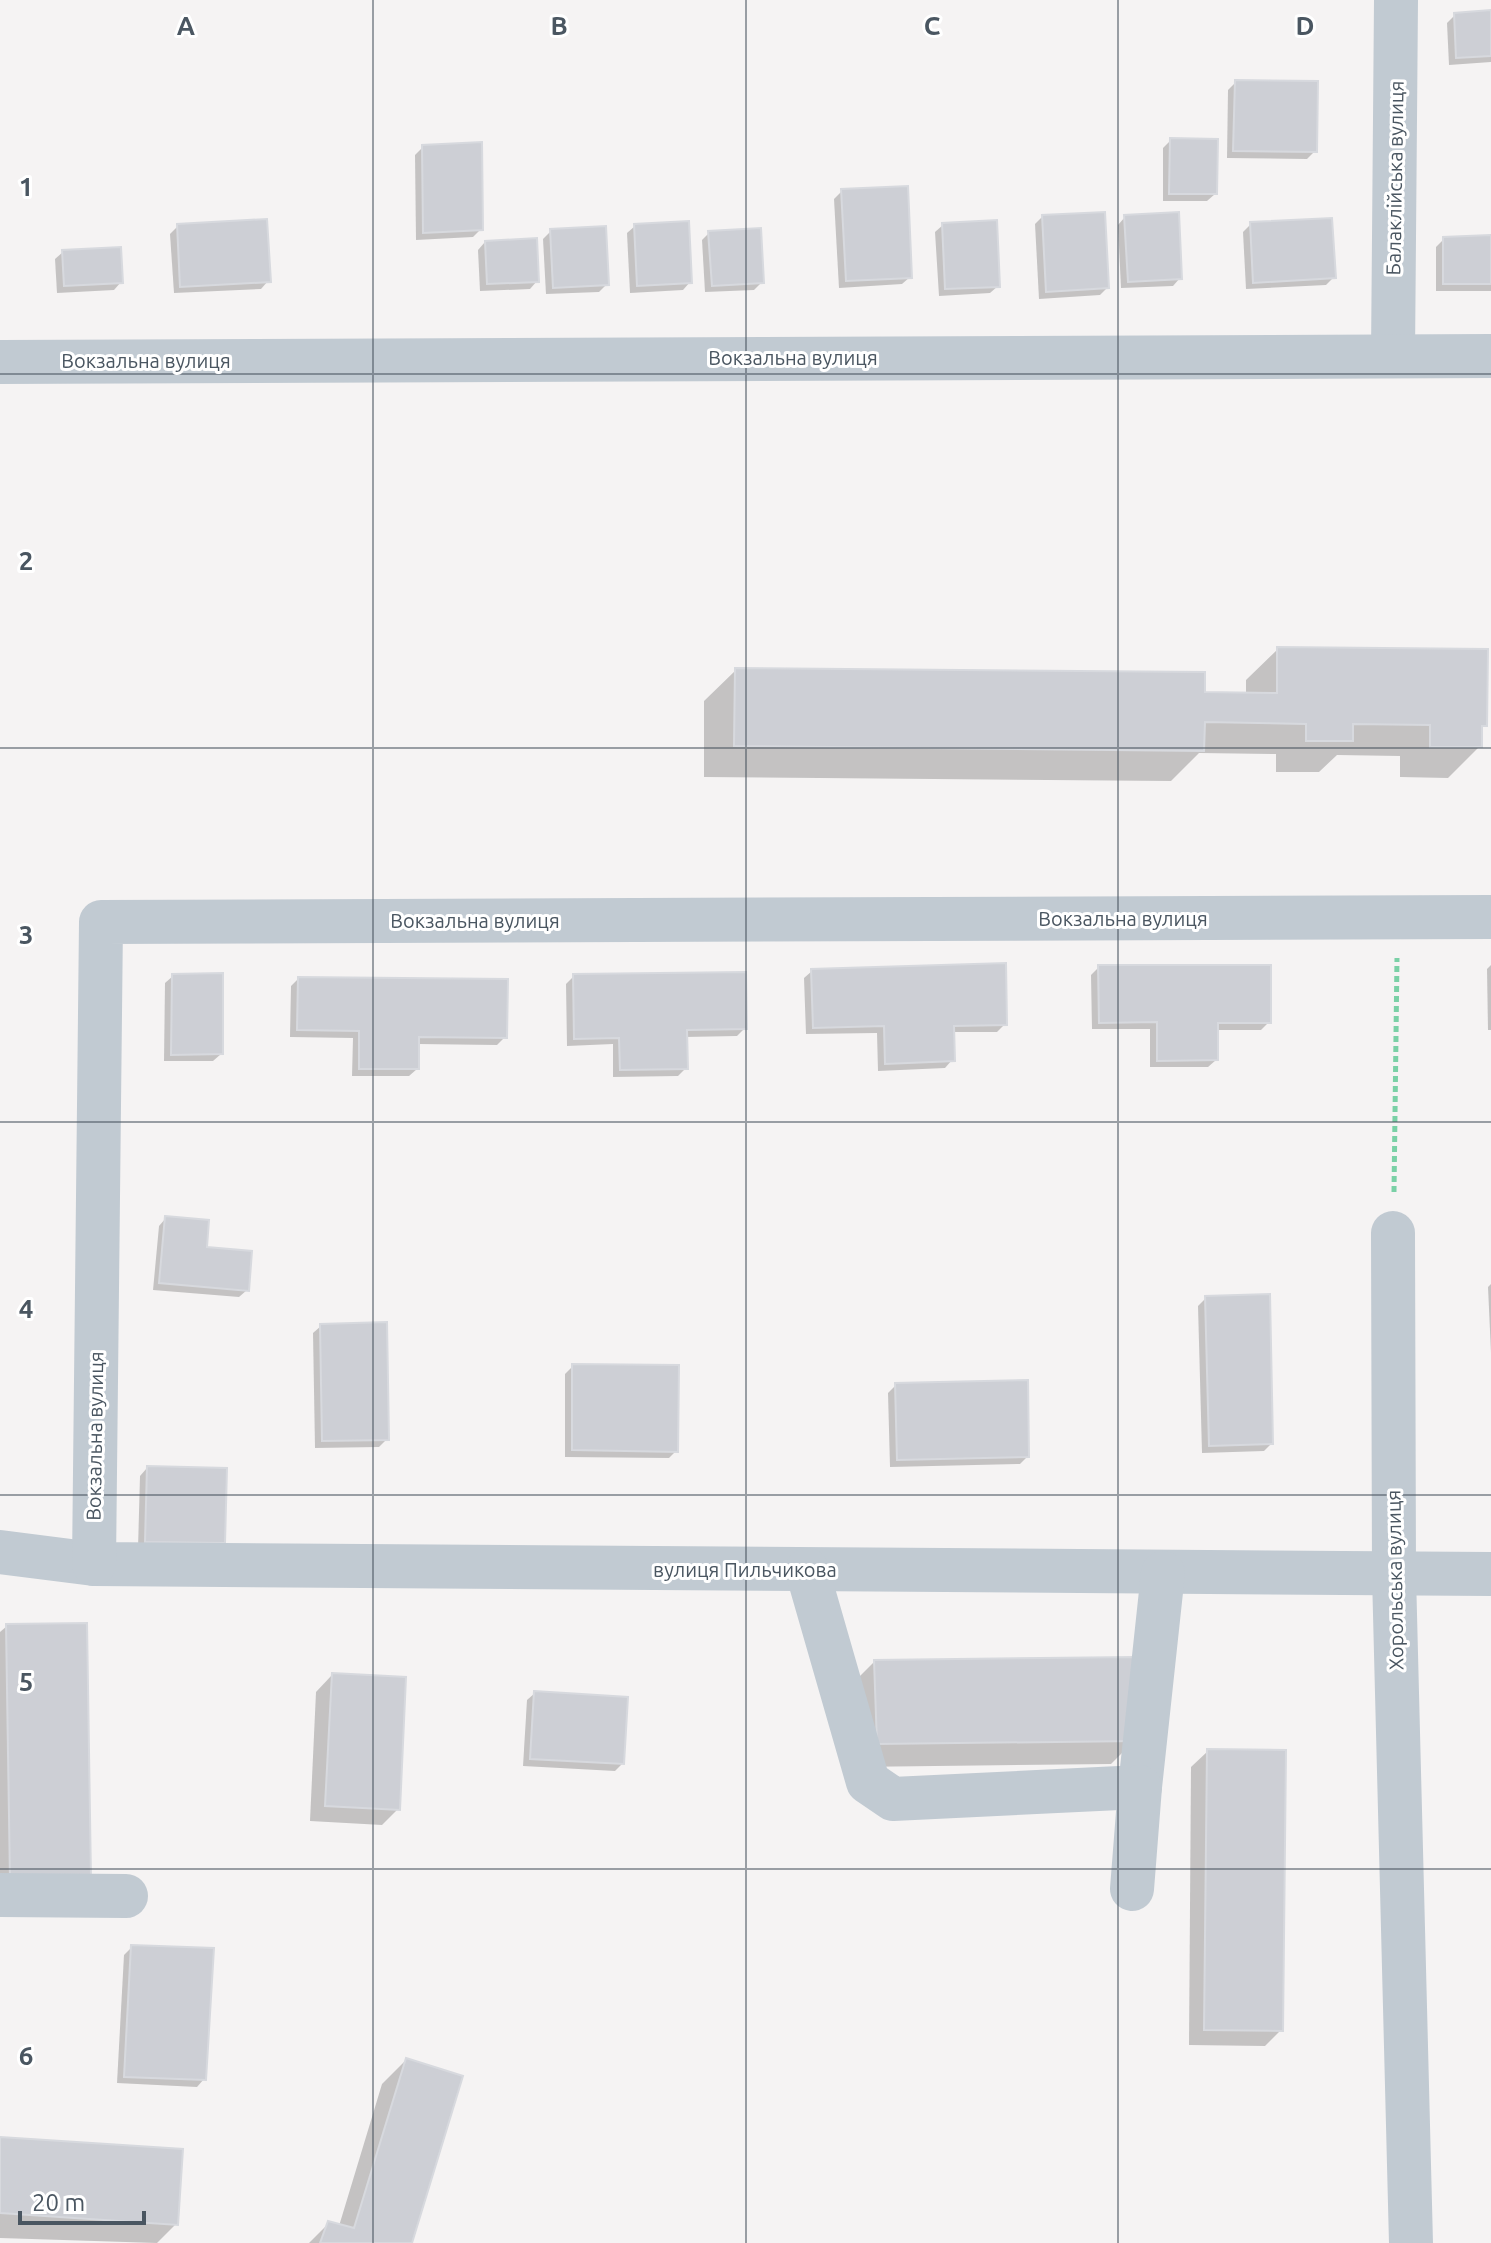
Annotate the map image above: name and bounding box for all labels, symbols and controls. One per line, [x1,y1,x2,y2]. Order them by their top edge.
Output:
text: A [177,11,196,40]
text: B [550,11,568,40]
text: C [924,11,941,40]
text: D [1296,11,1314,40]
street label: Балаклійська вулиця [1381,80,1408,276]
text: 1 [19,172,33,201]
street label: Вокзальна вулиця [708,346,878,369]
street label: Вокзальна вулиця [61,349,231,372]
text: 2 [19,546,33,575]
street label: Вокзальна вулиця [1038,907,1208,930]
street label: Вокзальна вулиця [390,909,560,932]
text: 3 [19,920,33,949]
text: 4 [19,1294,33,1323]
street label: Вокзальна вулиця [82,1351,107,1521]
street label: Хорольська вулиця [1381,1490,1408,1670]
street label: вулиця Пильчикова [653,1558,837,1581]
text: 5 [19,1667,33,1696]
text: 6 [19,2041,33,2070]
scale bar [20,2175,144,2225]
text: 20 m [32,2189,85,2216]

